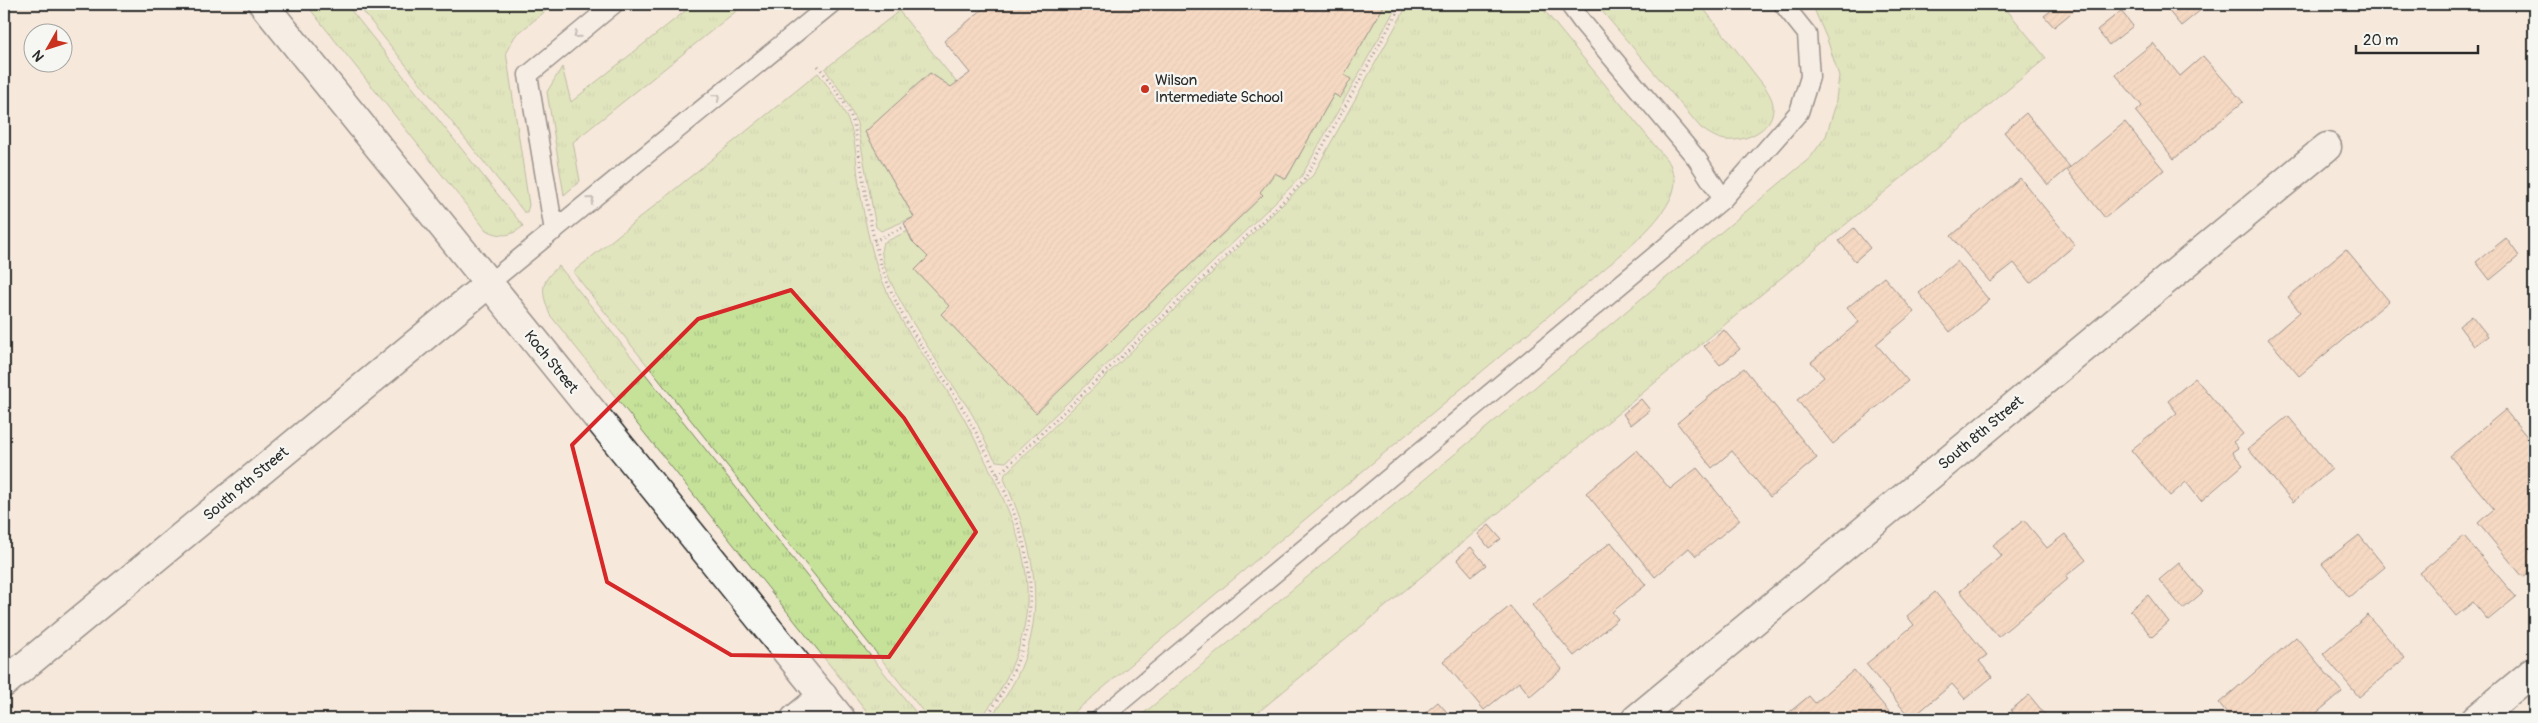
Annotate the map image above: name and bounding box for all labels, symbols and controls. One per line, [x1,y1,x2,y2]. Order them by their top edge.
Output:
north arrow [22,22,72,72]
scale bar [2356,22,2478,54]
one-way arrow [574,29,583,37]
text: 20 m [2363,31,2398,50]
text: N [29,47,48,65]
place label: Wilson Intermediate School [1155,71,1283,107]
marker: Wilson Intermediate School [1139,83,1151,95]
one-way arrow [711,94,720,102]
one-way arrow [586,196,595,205]
street label: Koch Street [520,327,583,398]
street label: South 8th Street [1935,391,2028,474]
street label: South 9th Street [200,442,293,525]

